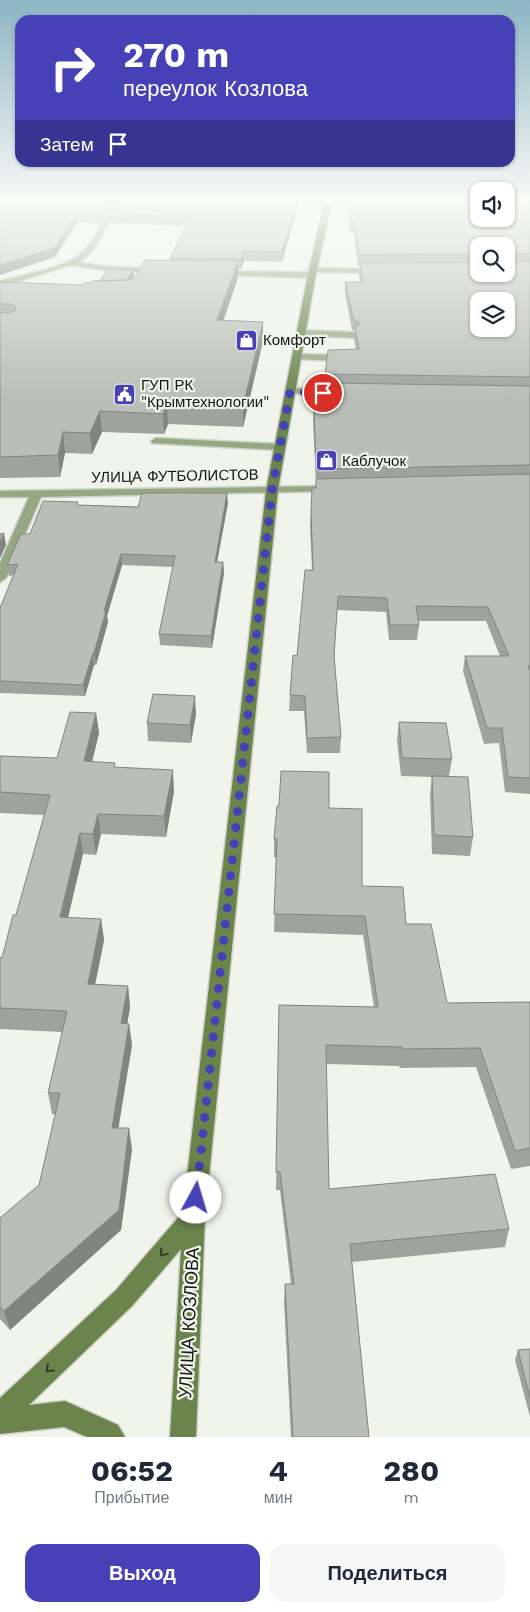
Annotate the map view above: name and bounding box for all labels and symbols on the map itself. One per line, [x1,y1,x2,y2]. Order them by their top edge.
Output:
shop icon: Комфорт [235,328,259,352]
place label: Комфорт [263,331,326,349]
pin [302,372,344,414]
place label: ГУП РК "Крымтехнологии" [141,376,269,411]
public building icon: ГУП РК "Крымтехнологии" [113,382,137,406]
shop icon: Каблучок [314,449,338,473]
place label: Каблучок [342,452,406,470]
street label: УЛИЦА ФУТБОЛИСТОВ [91,466,259,486]
position arrow [169,1171,221,1223]
street label: УЛИЦА КОЗЛОВА [174,1247,203,1399]
one-way arrow [159,1248,168,1257]
one-way arrow [46,1363,55,1372]

